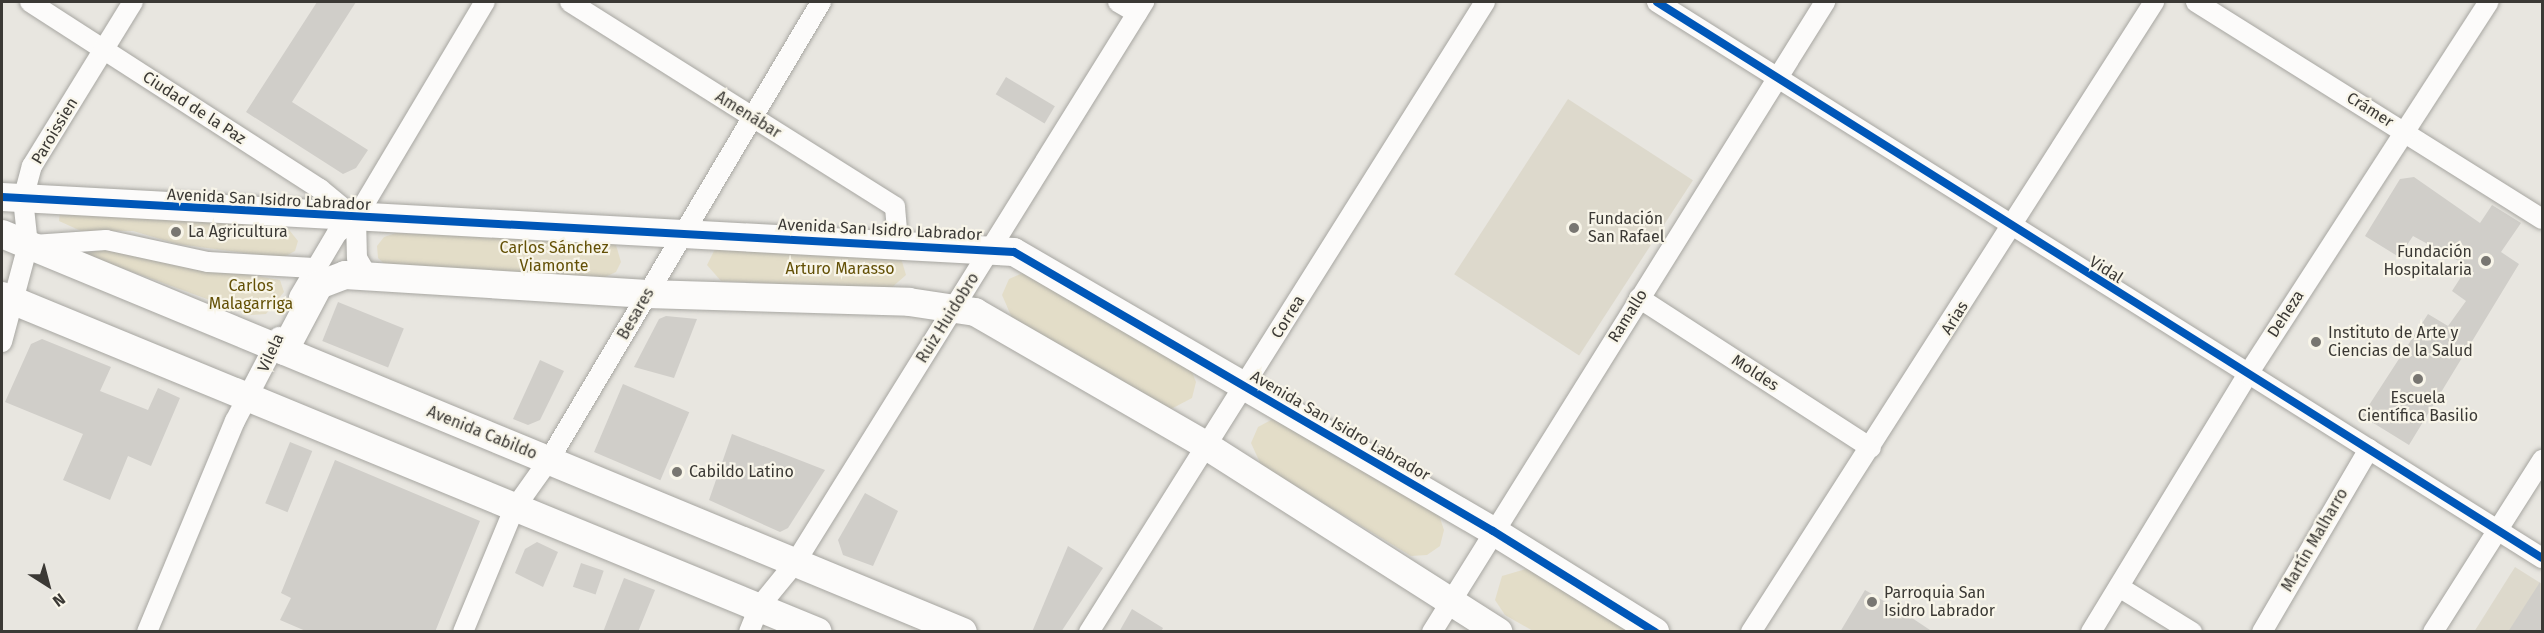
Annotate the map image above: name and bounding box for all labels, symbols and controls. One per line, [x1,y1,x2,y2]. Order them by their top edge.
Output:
street label: Ciudad de la Paz [139,68,249,148]
street label: Amenábar [712,87,784,143]
street label: Crámer [2343,88,2397,132]
street label: Paroissien [28,94,82,168]
street label: Avenida San Isidro Labrador [167,185,371,215]
place label: Fundación San Rafael [1588,209,1664,247]
street label: Avenida San Isidro Labrador [778,215,982,245]
marker: Fundación San Rafael [1565,219,1583,237]
place label: La Agricultura [188,222,288,242]
marker: La Agricultura [169,225,183,239]
park label: Carlos Sánchez Viamonte [500,238,608,276]
place label: Fundación Hospitalaria [2383,242,2472,280]
street label: Vidal [2086,252,2126,288]
marker: Fundación Hospitalaria [2477,252,2495,270]
park label: Arturo Marasso [785,259,895,279]
street label: Ruiz Huidobro [913,269,983,367]
park label: Carlos Malagarriga [209,276,293,314]
street label: Besares [614,285,658,343]
street label: Ramallo [1604,286,1652,346]
street label: Deheza [2264,287,2308,341]
street label: Correa [1267,292,1309,342]
street label: Arias [1937,298,1973,338]
place label: Instituto de Arte y Ciencias de la Salud [2328,323,2473,361]
street label: Vilela [254,331,288,375]
marker: Instituto de Arte y Ciencias de la Salud [2309,335,2323,349]
street label: Moldes [1728,351,1782,395]
street label: Avenida San Isidro Labrador [1247,367,1433,485]
marker: Escuela Científica Basilio [2411,372,2425,386]
place label: Escuela Científica Basilio [2358,388,2478,426]
street label: Avenida Cabildo [424,402,540,464]
place label: Cabildo Latino [689,462,794,482]
marker: Cabildo Latino [670,465,684,479]
street label: Martín Malharro [2278,485,2352,595]
north arrow [18,555,78,615]
place label: Parroquia San Isidro Labrador [1884,583,1995,621]
text: N [49,589,69,611]
marker: Parroquia San Isidro Labrador [1865,595,1879,609]

